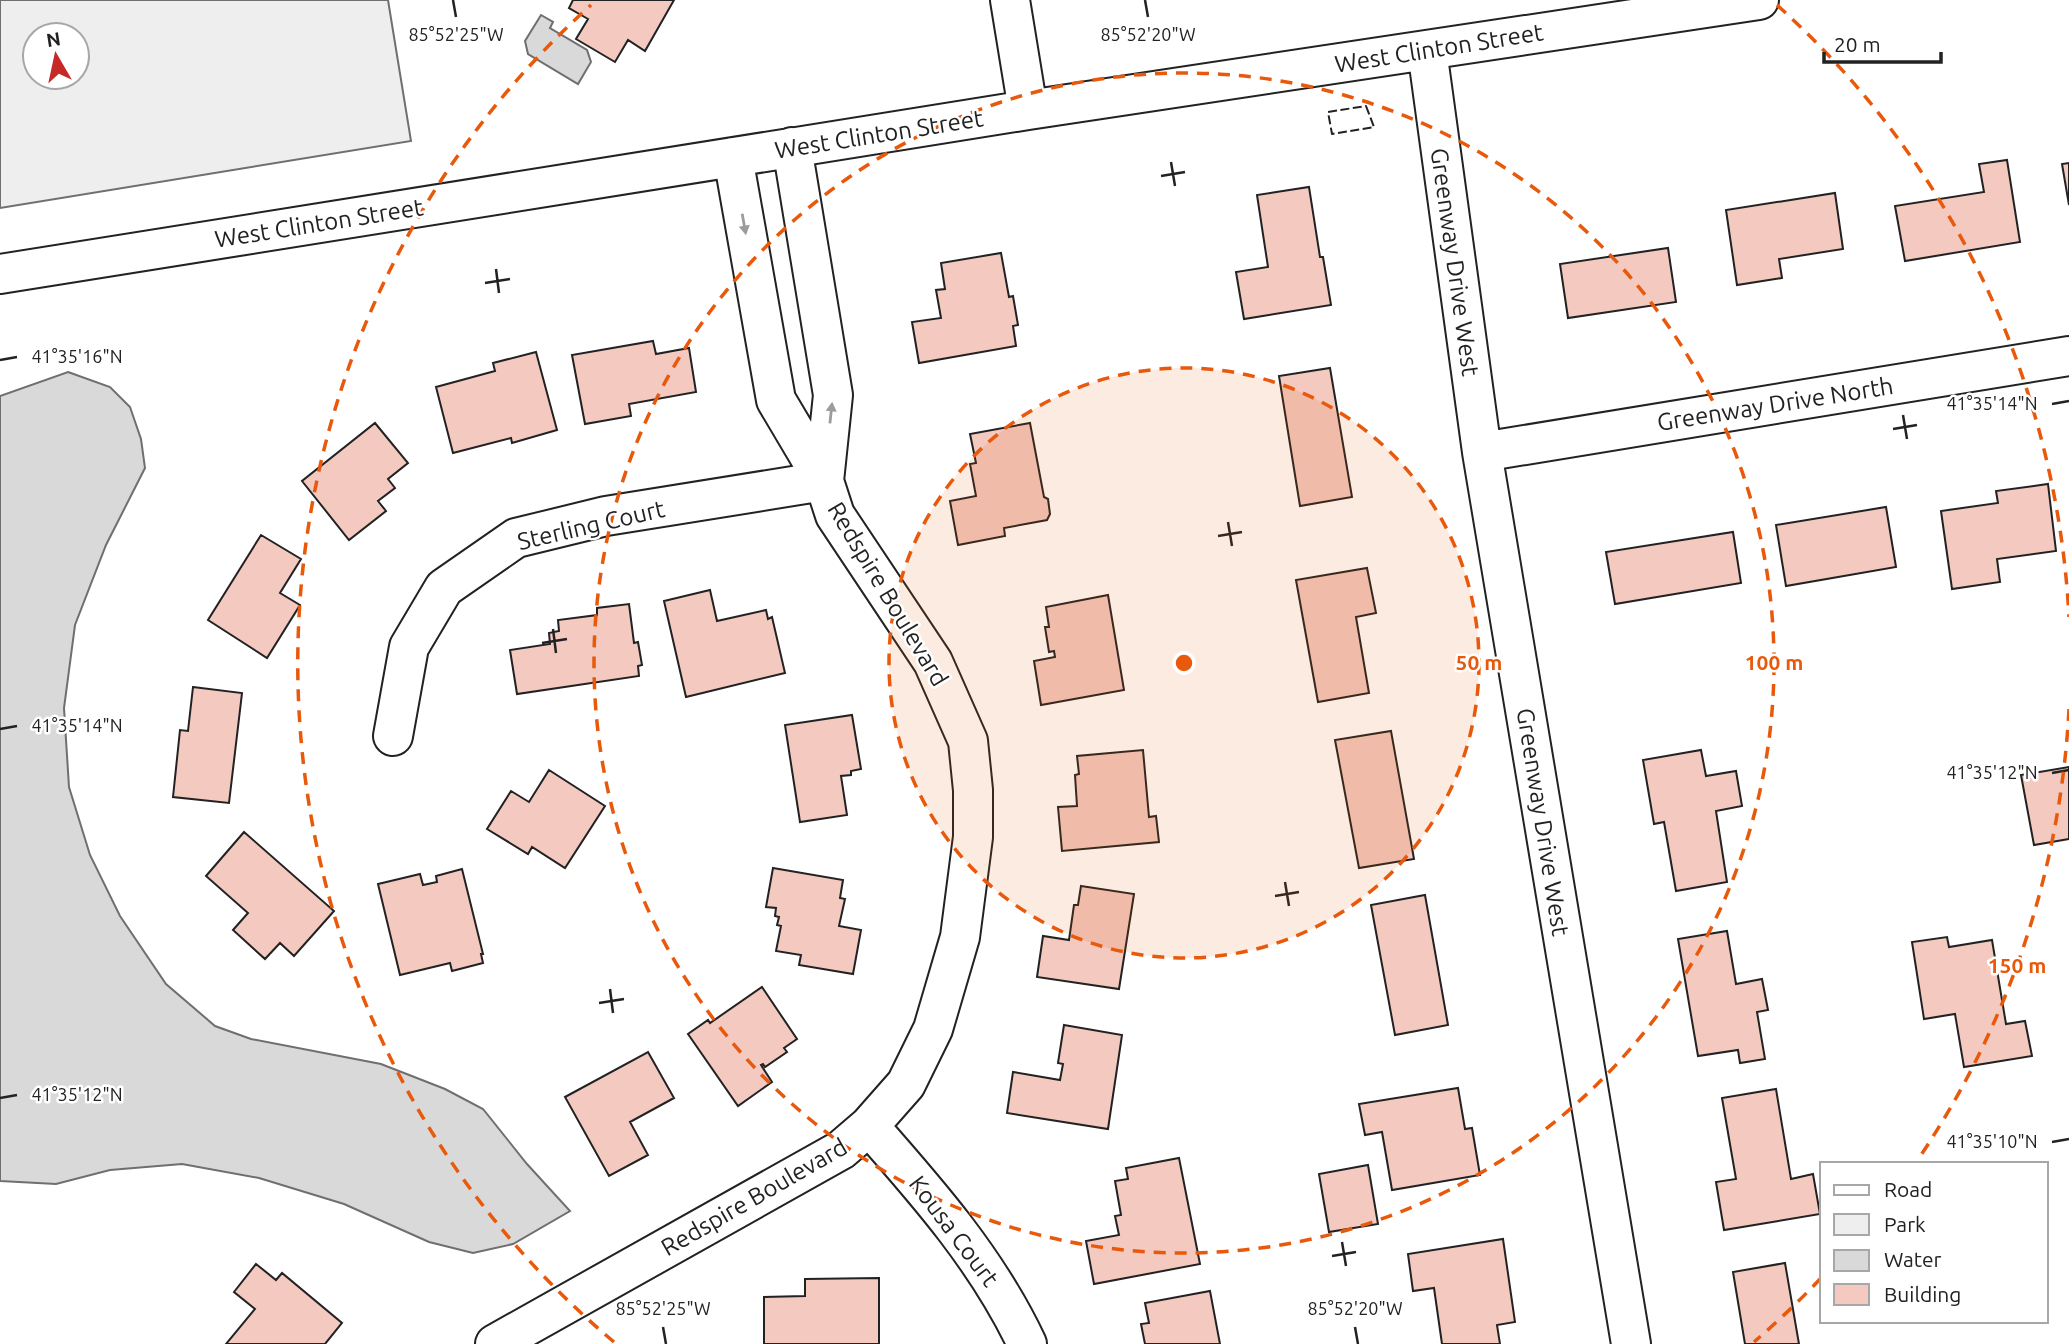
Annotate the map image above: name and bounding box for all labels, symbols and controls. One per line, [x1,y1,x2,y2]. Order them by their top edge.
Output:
street label: West Clinton Street [1333,18,1546,78]
north arrow [21,21,91,91]
scale bar [1824,21,1941,65]
text: 85°52'25"W [408,24,504,44]
text: 85°52'20"W [1100,24,1196,44]
text: N [45,27,62,51]
text: 20 m [1834,32,1881,56]
street label: West Clinton Street [773,104,986,164]
street label: Greenway Drive West [1426,146,1484,378]
street label: West Clinton Street [213,193,426,253]
one-way arrow [739,213,750,235]
text: 41°35'16"N [31,346,123,366]
street label: Greenway Drive North [1655,372,1895,436]
text: 41°35'14"N [1946,393,2038,413]
one-way arrow [826,402,837,424]
street label: Sterling Court [515,495,668,555]
street label: Redspire Boulevard [822,497,954,691]
text: 50 m [1456,650,1502,674]
text: 100 m [1745,650,1803,674]
centre of rings [1172,651,1196,675]
street label: Greenway Drive West [1512,706,1574,938]
text: 41°35'14"N [31,715,123,735]
text: 41°35'12"N [1946,762,2038,782]
text: 150 m [1988,953,2046,977]
text: 41°35'12"N [31,1084,123,1104]
text: 41°35'10"N [1946,1131,2038,1151]
street label: Redspire Boulevard [656,1133,852,1261]
legend [1820,1162,2048,1323]
street label: Kousa Court [904,1170,1005,1292]
text: Road [1884,1177,1932,1201]
text: Park [1884,1212,1926,1236]
text: Water [1884,1247,1942,1271]
text: Building [1884,1282,1961,1306]
text: 85°52'25"W [615,1298,711,1318]
text: 85°52'20"W [1307,1298,1403,1318]

